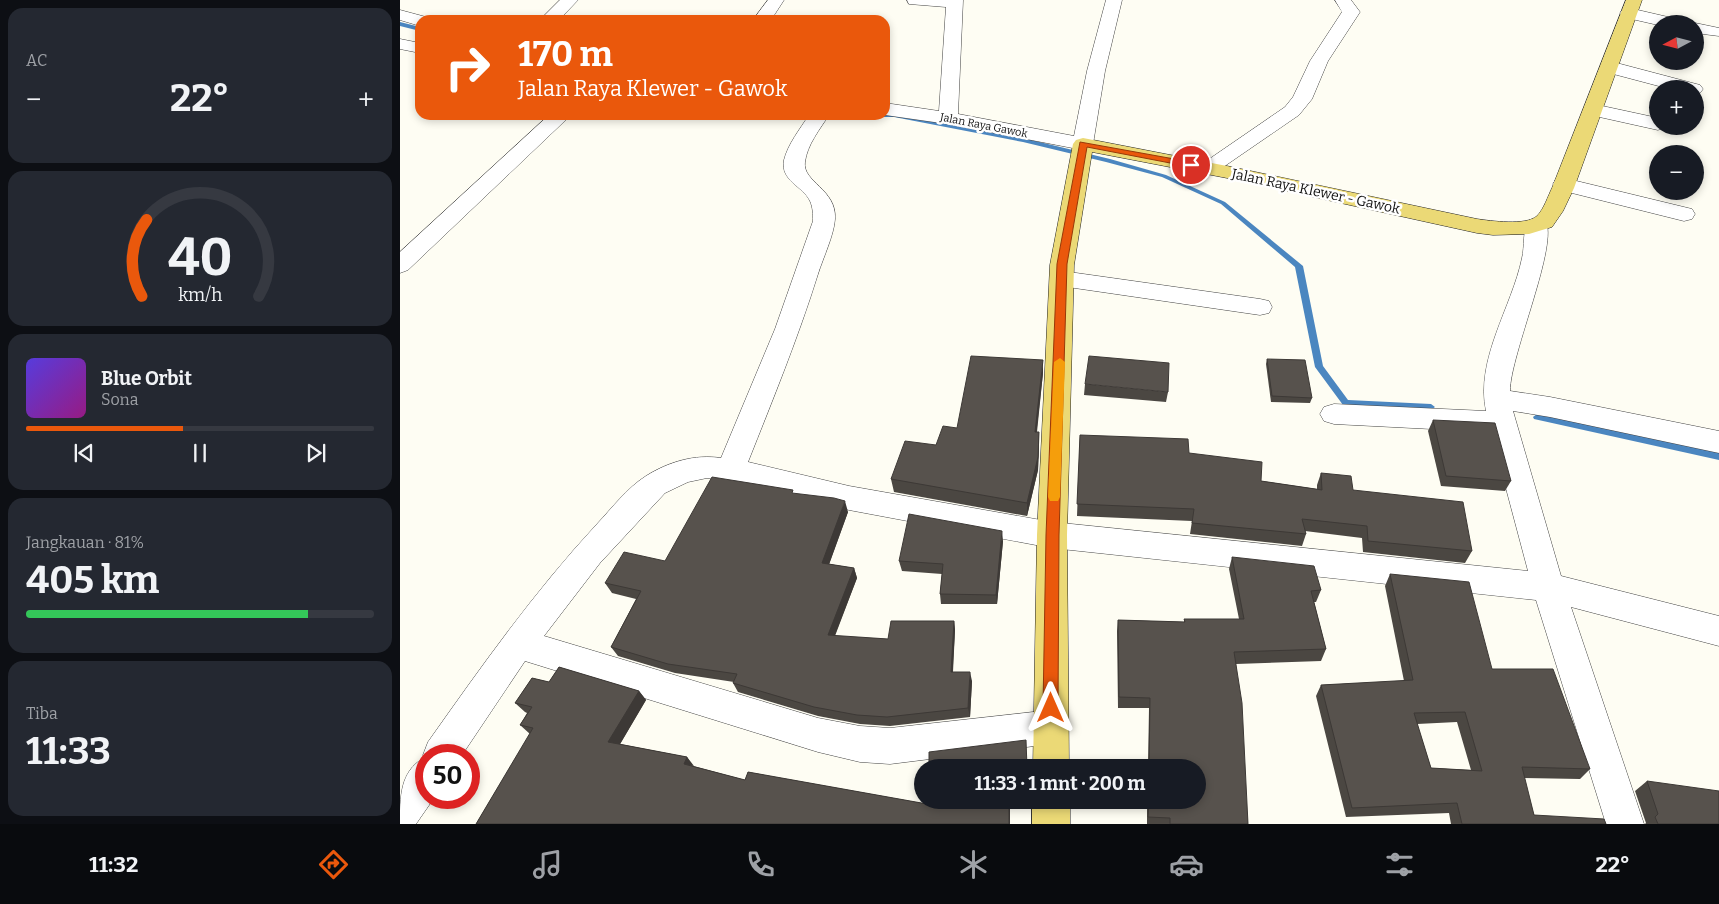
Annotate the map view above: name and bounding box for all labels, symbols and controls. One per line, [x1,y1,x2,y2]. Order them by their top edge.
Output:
north arrow [1649,15,1704,70]
map controls [1649,15,1704,200]
text: 170 m [518,33,613,75]
icon: right [435,35,500,100]
text: AC [26,51,47,70]
text: 22° [170,75,229,121]
text: Jalan Raya Klewer - Gawok [518,75,787,102]
button: + [1649,80,1704,135]
text: − [26,83,41,116]
text: + [358,83,374,116]
street label: Jalan Raya Gawok [938,110,1030,141]
pin [1170,144,1212,186]
button: − [1649,145,1704,200]
icon: arrive [1177,151,1205,179]
street label: Jalan Raya Klewer - Gawok [1229,165,1402,218]
text: 40 [168,226,232,289]
text: km/h [178,284,222,306]
text: Blue Orbit [101,367,192,390]
text: Sona [101,390,138,409]
icon: previous [70,439,98,467]
icon: pause [186,439,214,467]
icon: next [302,439,330,467]
text: Jangkauan · 81% [26,533,144,552]
text: 405 km [26,557,159,603]
position arrow [1024,681,1076,733]
text: Tiba [26,704,58,723]
text: 11:33 [26,728,111,774]
speed limit sign: 50 [415,744,480,809]
text: 11:33 · 1 mnt · 200 m [975,772,1145,795]
icon: directions [316,847,351,882]
icon: music [530,847,565,882]
icon: phone [743,847,778,882]
icon: climate [956,847,991,882]
icon: car [1169,847,1204,882]
icon: filters [1382,847,1417,882]
text: 11:32 [89,851,138,878]
text: 22° [1595,851,1630,878]

